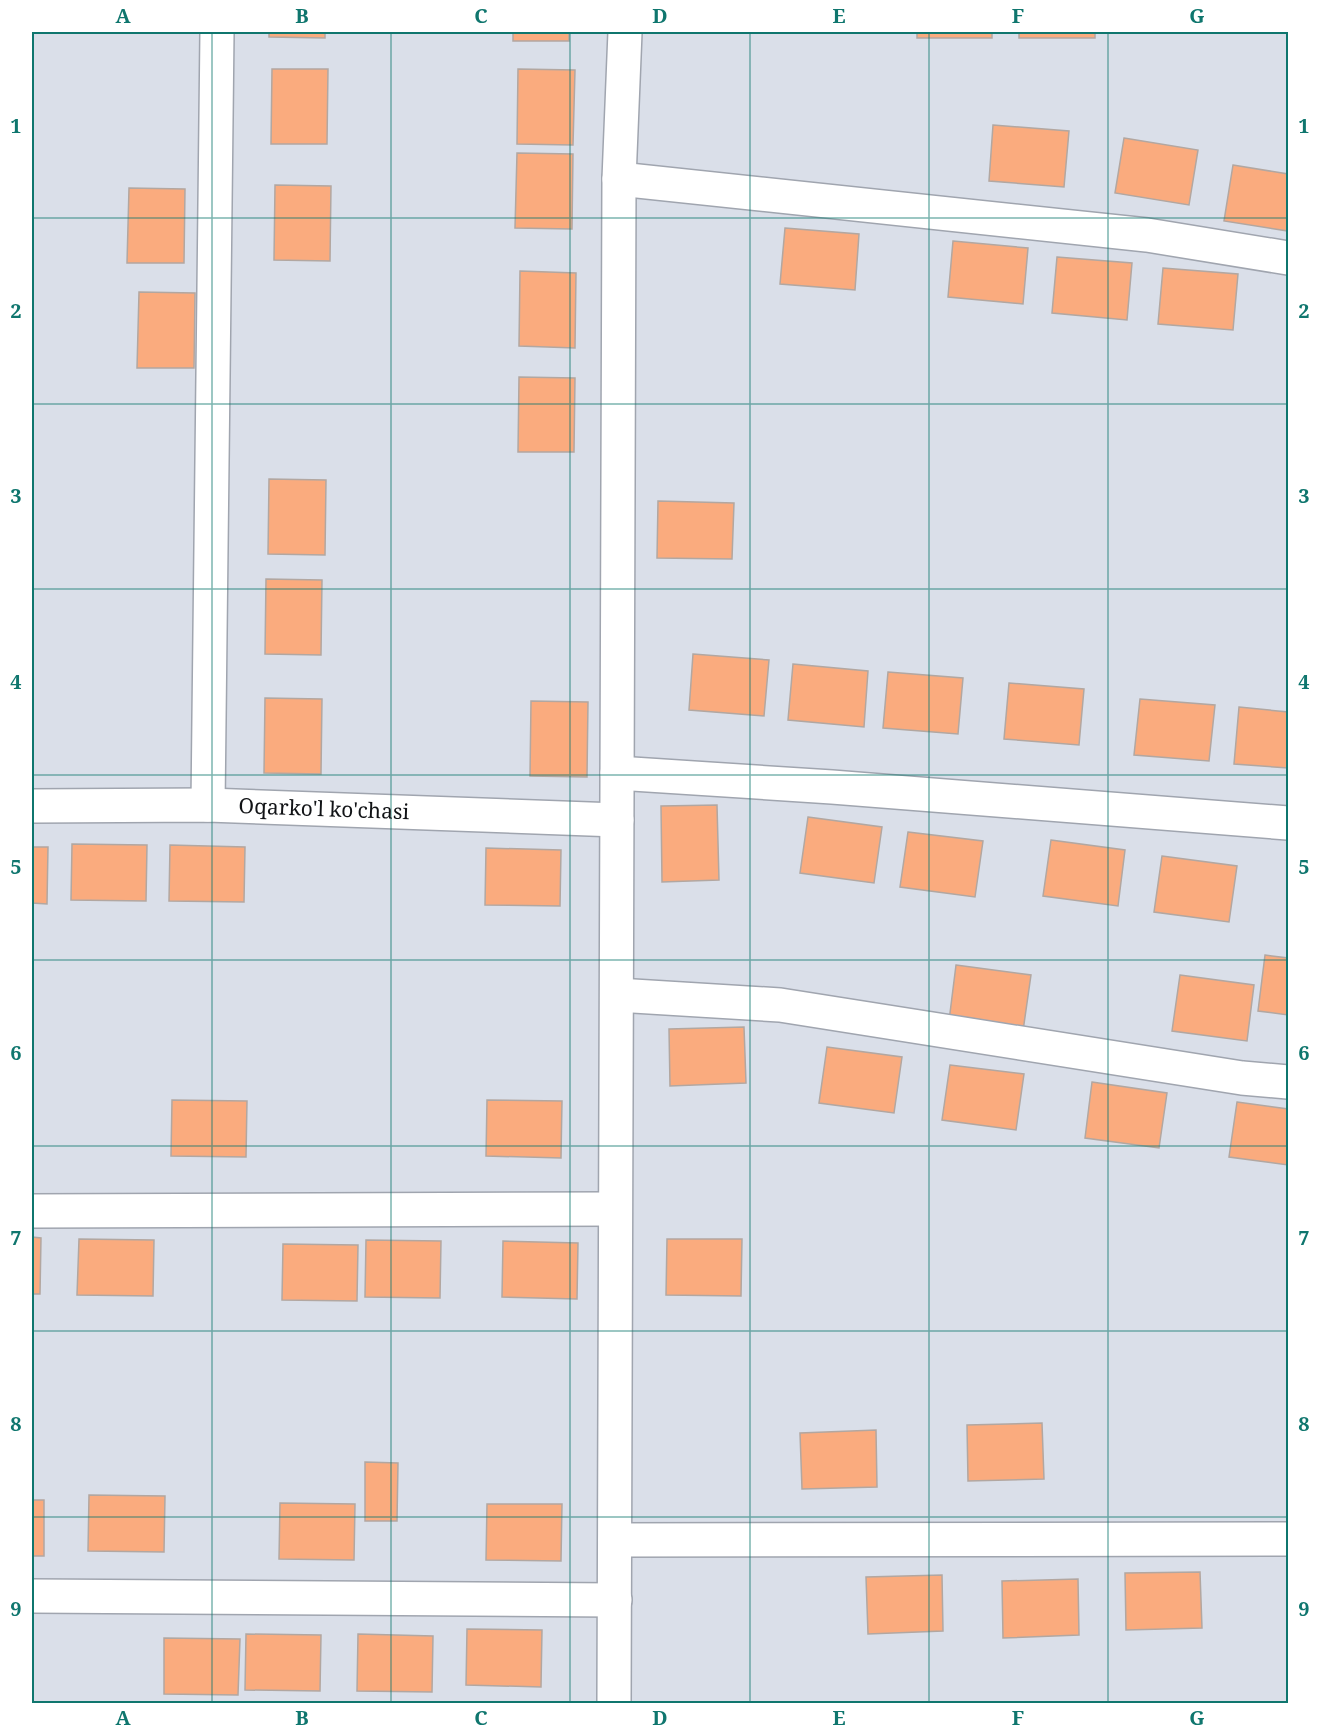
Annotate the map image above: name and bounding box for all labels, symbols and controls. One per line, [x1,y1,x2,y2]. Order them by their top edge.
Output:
text: A [115,2,131,29]
text: B [295,2,309,29]
text: C [474,2,488,29]
text: D [652,2,668,29]
text: E [832,2,846,29]
text: F [1012,2,1024,29]
text: G [1189,2,1205,29]
text: 1 [10,112,22,139]
text: 1 [1298,112,1310,139]
text: 2 [10,297,22,324]
text: 2 [1298,297,1310,324]
text: 3 [10,482,22,509]
text: 3 [1298,482,1310,509]
text: 4 [10,668,22,695]
text: 4 [1298,668,1310,695]
street label: Oqarko'l ko'chasi [238,791,410,825]
text: 5 [10,853,22,880]
text: 5 [1298,853,1310,880]
text: 6 [10,1039,22,1066]
text: 6 [1298,1039,1310,1066]
text: 7 [10,1224,22,1251]
text: 7 [1298,1224,1310,1251]
text: 8 [10,1410,22,1437]
text: 8 [1298,1410,1310,1437]
text: 9 [10,1595,22,1622]
text: 9 [1298,1595,1310,1622]
text: A [115,1704,131,1731]
text: B [295,1704,309,1731]
text: C [474,1704,488,1731]
text: D [652,1704,668,1731]
text: E [832,1704,846,1731]
text: F [1012,1704,1024,1731]
text: G [1189,1704,1205,1731]

